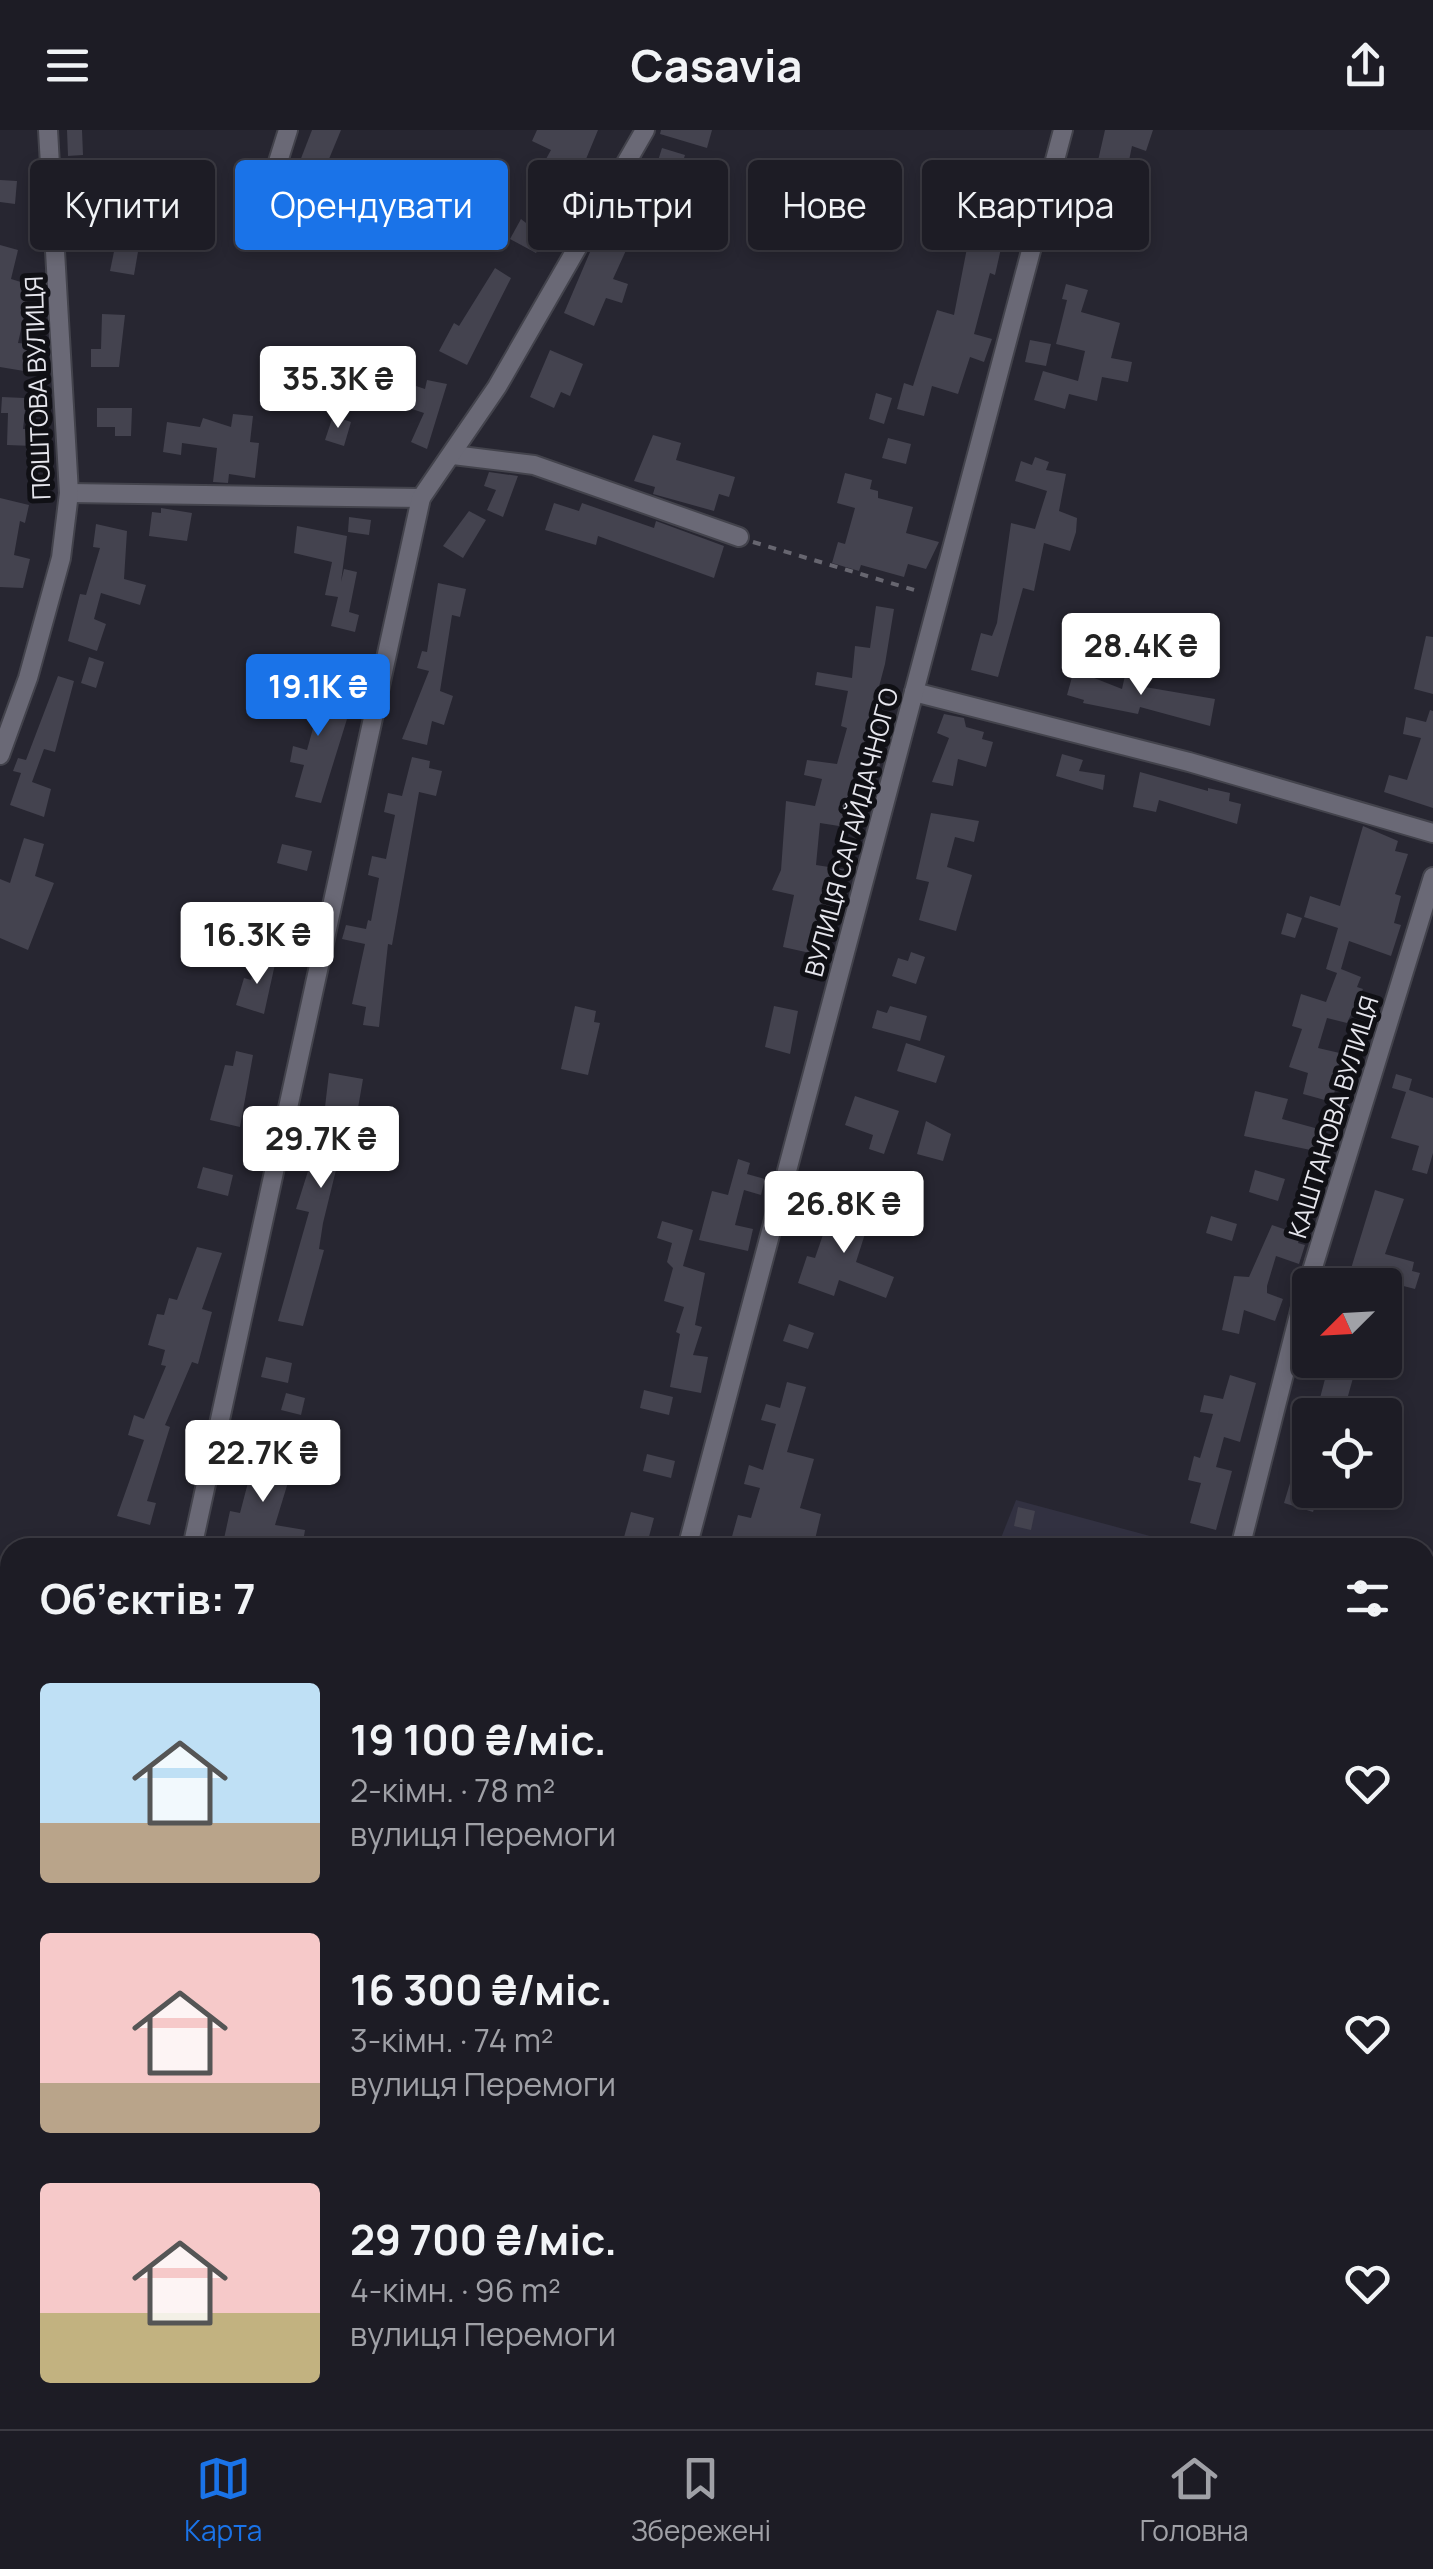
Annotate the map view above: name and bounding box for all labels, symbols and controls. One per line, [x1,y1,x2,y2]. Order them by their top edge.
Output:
text: Casavia [631,34,802,96]
icon: menu [40,38,95,93]
icon: share [1338,38,1393,93]
chip: Купити [30,160,215,250]
chip: Орендувати [235,160,508,250]
chip: Фільтри [528,160,728,250]
chip: Нове [748,160,902,250]
chip: Квартира [922,160,1149,250]
street label: ПОШТОВА ВУЛИЦЯ [16,276,58,500]
pin: 35.3K ₴ [246,346,430,431]
text: 35.3K ₴ [282,356,394,400]
pin: 28.4K ₴ [1049,613,1233,698]
text: 28.4K ₴ [1084,623,1198,667]
pin: 19.1K ₴ [226,654,410,739]
text: 19.1K ₴ [268,664,368,708]
street label: ВУЛИЦЯ САГАЙДАЧНОГО [796,684,906,980]
pin: 16.3K ₴ [165,902,349,987]
text: 16.3K ₴ [203,912,311,956]
street label: КАШТАНОВА ВУЛИЦЯ [1279,992,1387,1242]
pin: 29.7K ₴ [229,1106,413,1191]
text: 29.7K ₴ [265,1116,377,1160]
pin: 26.8K ₴ [752,1171,936,1256]
text: 26.8K ₴ [787,1181,901,1225]
north arrow [1292,1268,1402,1378]
map controls [1292,1268,1402,1508]
button: locate [1292,1398,1402,1508]
pin: 22.7K ₴ [171,1420,355,1505]
text: 22.7K ₴ [207,1430,319,1474]
text: Об’єктів: 7 [40,1569,256,1627]
icon: filters [1340,1571,1395,1626]
text: 19 100 ₴/міс. [350,1710,606,1768]
icon: home [120,1723,240,1843]
icon: heart [1340,1756,1395,1811]
text: 2-кімн. · 78 m² [350,1768,555,1812]
text: вулиця Перемоги [350,1812,616,1856]
text: 16 300 ₴/міс. [350,1960,613,2018]
icon: home [120,1973,240,2093]
icon: heart [1340,2006,1395,2061]
text: 3-кімн. · 74 m² [350,2018,554,2062]
text: вулиця Перемоги [350,2062,616,2106]
text: 29 700 ₴/міс. [350,2210,617,2268]
icon: home [120,2223,240,2343]
icon: heart [1340,2256,1395,2311]
text: 4-кімн. · 96 m² [350,2268,561,2312]
text: вулиця Перемоги [350,2312,616,2356]
tab: Карта [184,2451,262,2549]
tab: Збережені [631,2451,771,2549]
tab: Головна [1140,2451,1249,2549]

